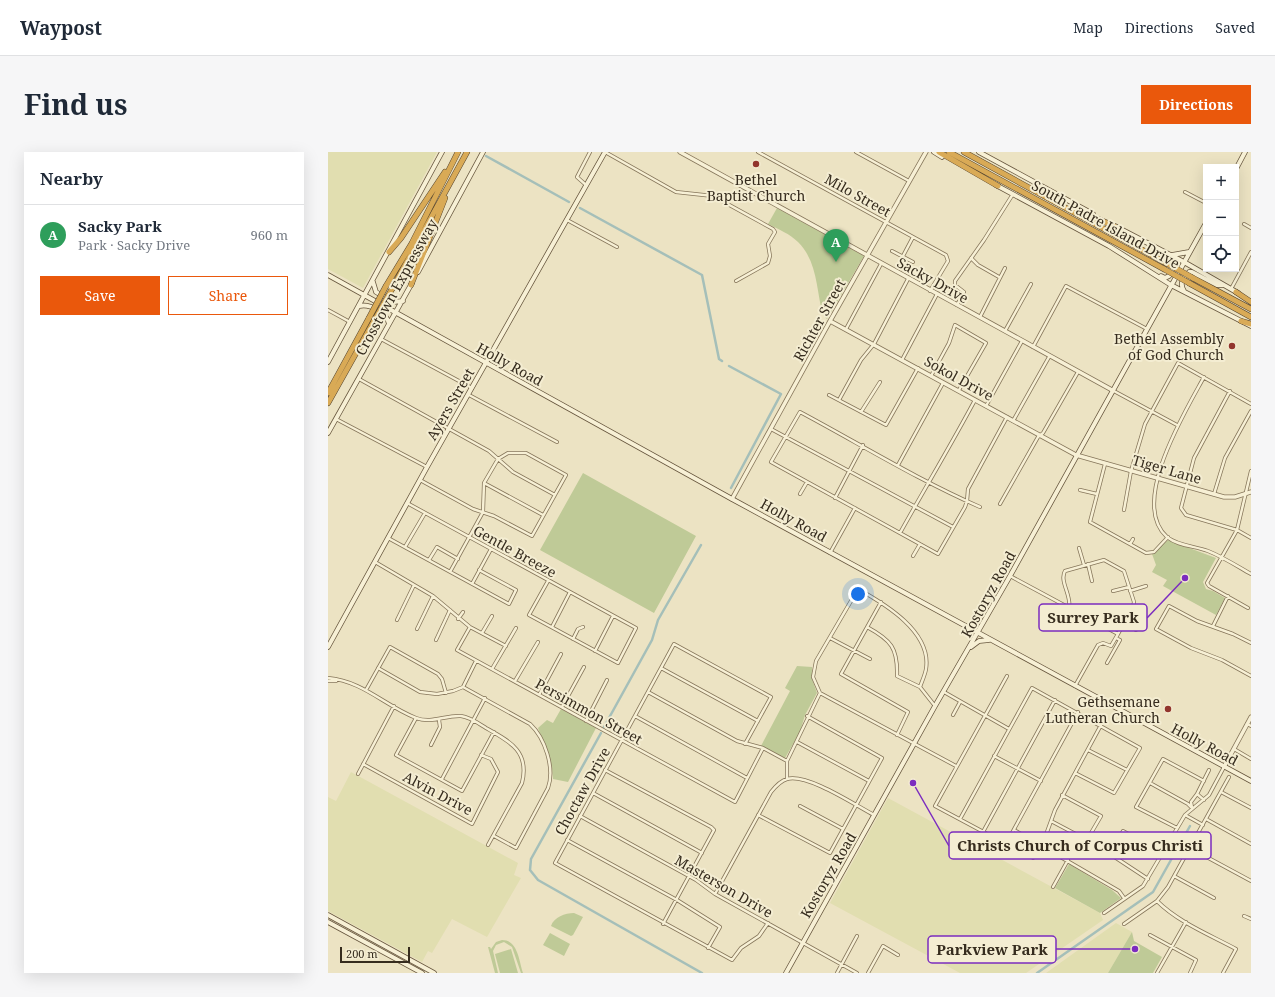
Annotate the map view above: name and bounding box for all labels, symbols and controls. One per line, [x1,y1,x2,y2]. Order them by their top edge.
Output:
text: Waypost [20,15,102,41]
text: Map [1073,18,1103,37]
text: Directions [1125,18,1193,37]
text: Saved [1215,18,1255,37]
text: Find us [24,85,128,123]
button: Directions [1141,85,1251,124]
marker: Bethel Baptist Church [751,159,761,169]
map controls [1203,164,1239,272]
button: + [1203,164,1239,200]
text: Nearby [40,167,103,190]
street label: Milo Street [822,169,894,221]
place label: Bethel Baptist Church [707,170,805,205]
street label: South Padre Island Drive [1029,175,1183,273]
button: − [1203,200,1239,236]
street label: Crosstown Expressway [351,215,442,359]
text: Sacky Park [78,216,162,236]
text: A [48,226,58,244]
text: 960 m [251,226,288,244]
pin: A [823,229,849,262]
text: Park · Sacky Drive [78,236,190,254]
button: locate [1203,236,1239,272]
street label: Sacky Drive [894,253,972,307]
street label: Richter Street [789,275,849,364]
button: Save [40,276,160,315]
button: Share [168,276,288,315]
place label: Bethel Assembly of God Church [1114,329,1224,364]
street label: Holly Road [473,338,547,390]
marker: Bethel Assembly of God Church [1227,341,1237,351]
street label: Sokol Drive [921,351,997,405]
street label: Ayers Street [422,364,478,443]
street label: Tiger Lane [1130,450,1204,488]
street label: Holly Road [757,494,831,546]
street label: Gentle Breeze [470,520,560,582]
street label: Kostoryz Road [956,547,1020,641]
your location [848,584,868,604]
callout: Surrey Park [1039,604,1147,631]
text: Surrey Park [1047,607,1139,627]
street label: Persimmon Street [532,674,646,748]
place label: Gethsemane Lutheran Church [1045,692,1160,727]
marker: Gethsemane Lutheran Church [1163,704,1173,714]
street label: Holly Road [1168,718,1242,770]
street label: Choctaw Drive [550,744,614,838]
street label: Alvin Drive [400,767,476,819]
street label: Kostoryz Road [796,828,860,921]
callout: Christs Church of Corpus Christi [949,832,1211,859]
text: Christs Church of Corpus Christi [957,835,1204,855]
street label: Masterson Drive [672,850,776,922]
callout: Parkview Park [928,936,1056,963]
text: Parkview Park [936,939,1048,959]
scale bar [340,945,410,964]
text: 200 m [346,946,378,961]

